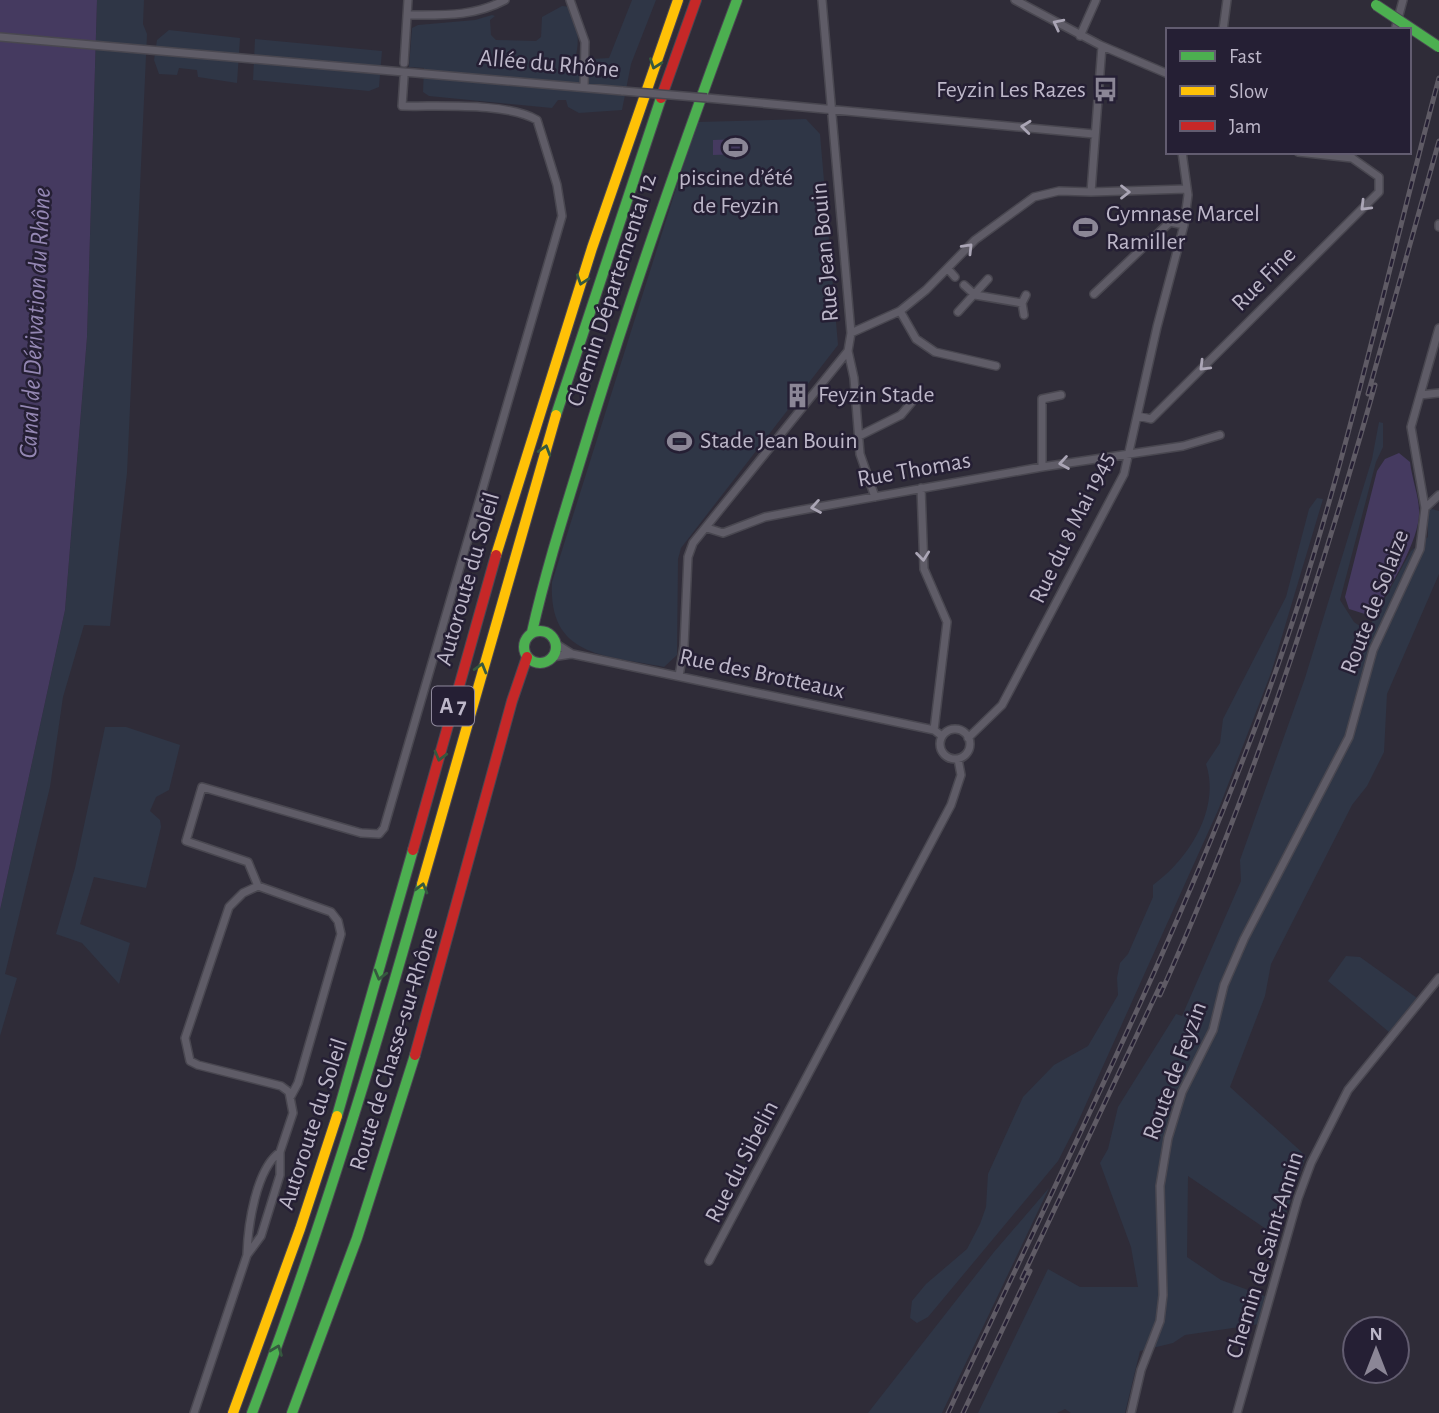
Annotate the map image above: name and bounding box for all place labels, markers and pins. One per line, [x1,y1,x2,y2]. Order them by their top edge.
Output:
bus stop icon: Feyzin Les Razes [1092,76,1120,104]
place label: Feyzin Les Razes [936,78,1086,102]
sports icon: piscine d’été de Feyzin [722,133,750,161]
place label: piscine d’été de Feyzin [679,166,793,218]
place label: Gymnase Marcel Ramiller [1106,202,1260,254]
sports icon: Gymnase Marcel Ramiller [1072,214,1100,242]
building icon: Feyzin Stade [784,381,812,409]
place label: Feyzin Stade [818,383,934,407]
sports icon: Stade Jean Bouin [666,427,694,455]
place label: Stade Jean Bouin [700,429,858,453]

